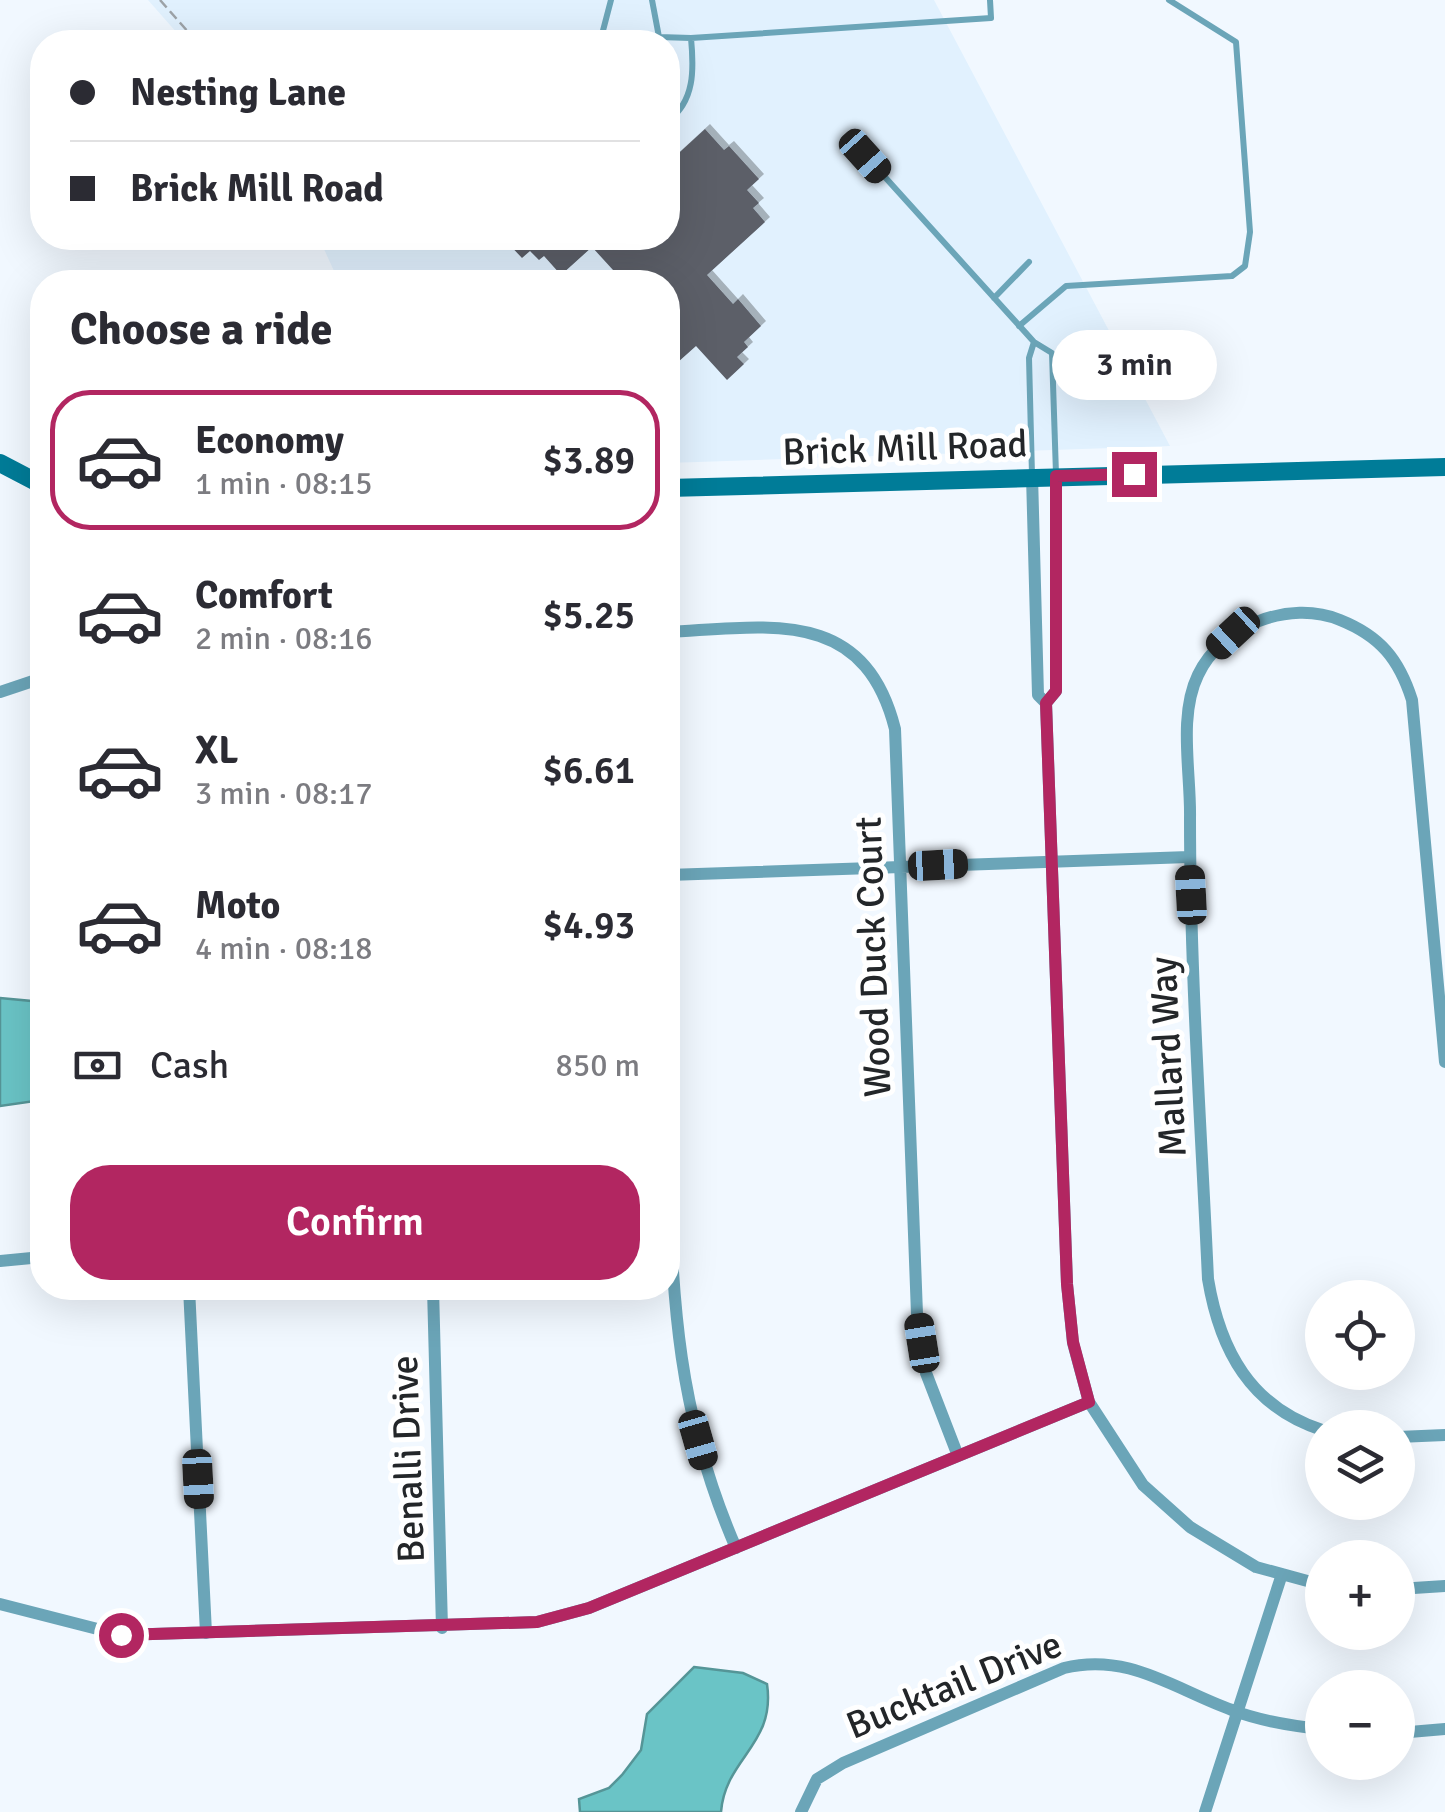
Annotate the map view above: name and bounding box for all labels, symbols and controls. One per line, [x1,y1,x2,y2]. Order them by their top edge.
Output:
text: Nesting Lane [130,69,346,116]
car [834,124,896,188]
text: Brick Mill Road [130,165,384,212]
text: Choose a ride [70,302,333,357]
callout: 3 min [1052,329,1216,399]
text: 3 min [1096,345,1173,384]
icon: car [75,415,165,505]
text: Economy [195,417,344,464]
street label: Brick Mill Road [782,420,1028,476]
text: $3.89 [542,437,635,484]
route end [1112,452,1157,497]
text: 1 min · 08:15 [195,464,373,503]
icon: car [75,570,165,660]
text: Comfort [195,572,333,619]
text: $5.25 [542,592,635,639]
car [1201,602,1265,664]
text: 2 min · 08:16 [195,619,373,658]
icon: car [75,725,165,815]
text: XL [195,727,238,774]
text: $6.61 [542,747,635,794]
text: 3 min · 08:17 [195,774,373,813]
street label: Wood Duck Court [845,816,901,1098]
car [907,848,969,882]
car [1174,864,1208,926]
icon: car [75,880,165,970]
text: Moto [195,882,280,929]
text: $4.93 [542,902,635,949]
text: 4 min · 08:18 [195,929,373,968]
street label: Mallard Way [1139,955,1197,1158]
icon: cash [70,1038,125,1093]
text: Cash [150,1042,229,1089]
text: 850 m [556,1046,640,1085]
button: Confirm [70,1165,640,1280]
map controls [1305,1280,1415,1780]
button: locate [1305,1280,1415,1390]
car [902,1311,942,1375]
street label: Benalli Drive [381,1355,435,1563]
car [675,1407,721,1473]
button: layers [1305,1410,1415,1520]
car [181,1448,215,1510]
button: + [1305,1540,1415,1650]
route start [99,1613,144,1658]
street label: Bucktail Drive [839,1620,1069,1750]
button: − [1305,1670,1415,1780]

